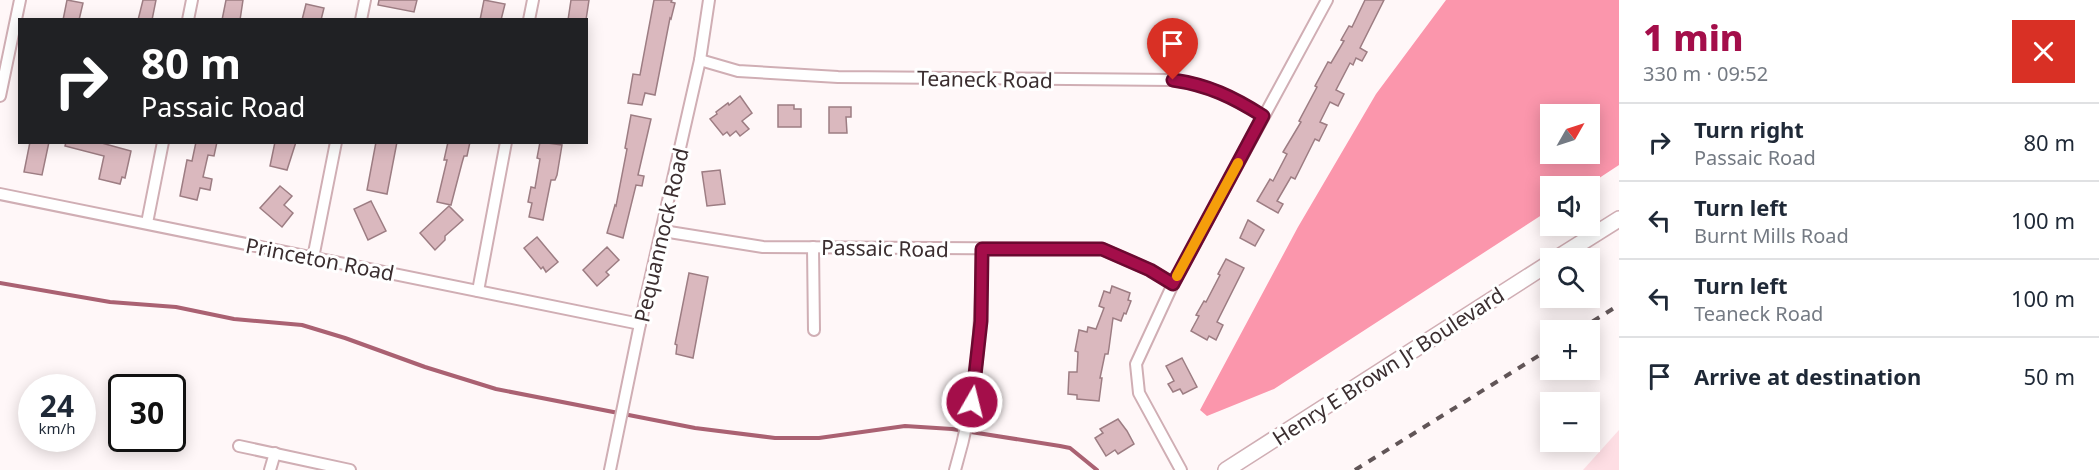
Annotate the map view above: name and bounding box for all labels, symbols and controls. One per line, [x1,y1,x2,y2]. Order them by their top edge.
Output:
text: 1 min [1643,13,1744,62]
pin [1147,18,1198,80]
button: close [2012,20,2075,83]
icon: arrive [1156,27,1189,60]
text: 80 m [141,34,241,91]
icon: right [42,42,120,120]
text: 330 m · 09:52 [1643,60,1768,87]
street label: Teaneck Road [917,64,1053,94]
text: Passaic Road [141,88,305,125]
north arrow [1540,104,1600,164]
map controls [1540,104,1600,452]
text: Turn right [1694,114,1804,144]
icon: right [1643,126,1676,159]
text: 80 m [2024,127,2075,157]
text: Passaic Road [1694,144,1816,171]
street label: Pequannock Road [627,145,695,325]
button: sound [1540,176,1600,236]
text: Turn left [1694,192,1788,222]
icon: left [1643,204,1676,237]
text: 100 m [2011,205,2075,235]
text: Burnt Mills Road [1694,222,1849,249]
street label: Princeton Road [243,231,397,287]
street label: Passaic Road [821,233,949,263]
button: search [1540,248,1600,308]
text: Turn left [1694,270,1788,300]
street label: Henry E Brown Jr Boulevard [1267,280,1509,452]
icon: left [1643,282,1676,315]
text: 100 m [2011,283,2075,313]
text: Teaneck Road [1694,300,1823,327]
button: + [1540,320,1600,380]
icon: arrive [1643,360,1676,393]
text: Arrive at destination [1694,361,1921,391]
text: 50 m [2024,361,2075,391]
position arrow [940,370,1004,434]
speed limit sign: 30 [108,374,186,452]
text: 24 [40,385,74,426]
button: − [1540,392,1600,452]
text: km/h [39,418,75,438]

